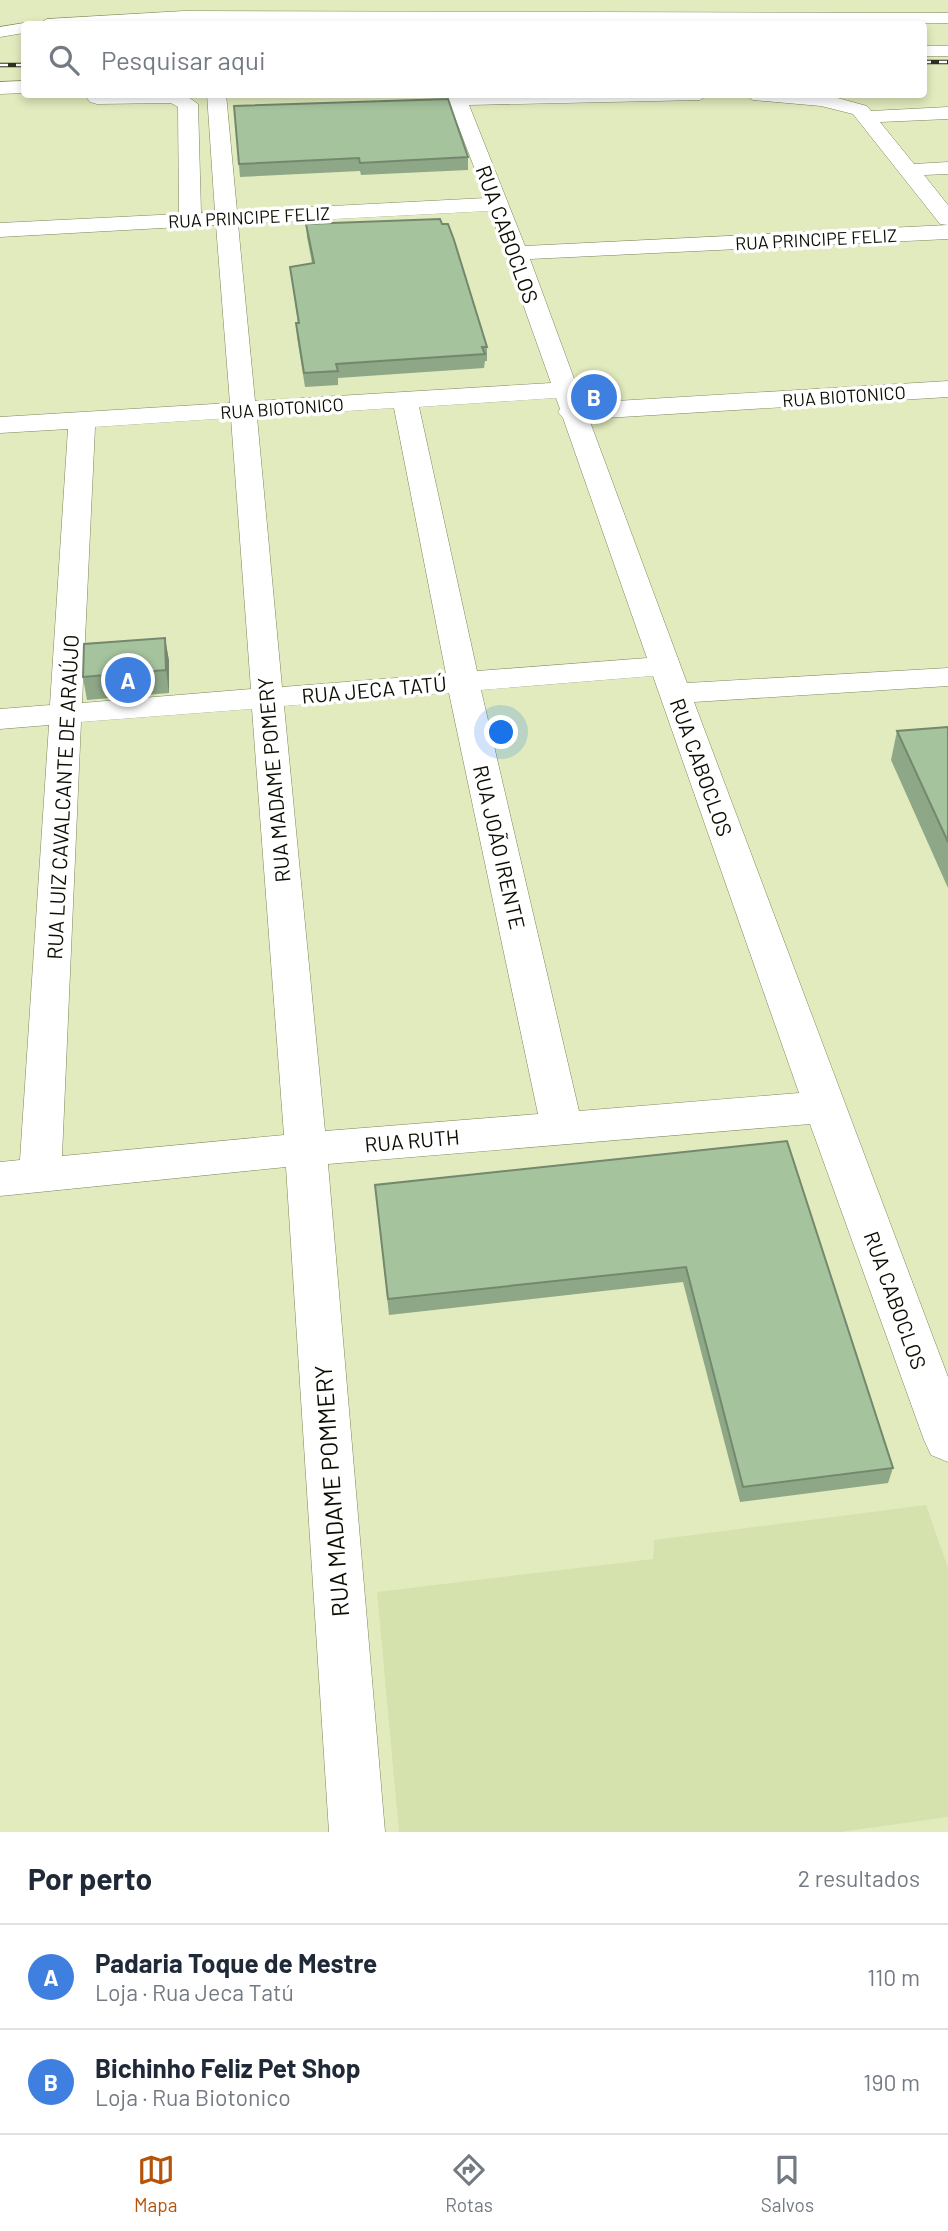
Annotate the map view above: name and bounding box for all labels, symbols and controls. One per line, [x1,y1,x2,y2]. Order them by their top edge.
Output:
search box [21,21,927,98]
icon: search [45,41,83,79]
text: Pesquisar aqui [101,44,266,75]
street label: RUA CABOCLOS [471,162,545,306]
street label: RUA PRINCIPE FELIZ [167,202,331,232]
street label: RUA PRINCIPE FELIZ [734,224,898,254]
pin: B [571,371,617,423]
street label: RUA BIOTONICO [782,381,906,411]
street label: RUA BIOTONICO [220,393,344,423]
street label: RUA LUIZ CAVALCANTE DE ARAÚJO [41,634,83,960]
pin: A [105,654,151,706]
street label: RUA JECA TATÚ [300,670,448,708]
street label: RUA MADAME POMERY [252,676,294,884]
street label: RUA CABOCLOS [665,695,739,839]
your location [484,715,518,749]
street label: RUA JOÃO IRENTE [469,762,531,932]
street label: RUA RUTH [363,1123,461,1157]
street label: RUA CABOCLOS [859,1228,933,1372]
street label: RUA MADAME POMMERY [308,1364,354,1618]
text: Por perto [28,1860,152,1896]
text: 2 resultados [798,1864,920,1892]
text: Padaria Toque de Mestre [95,1947,377,1978]
text: A [43,1963,59,1991]
text: 110 m [867,1963,920,1991]
text: Loja · Rua Jeca Tatú [95,1978,294,2006]
text: Bichinho Feliz Pet Shop [95,2052,361,2083]
text: B [44,2068,58,2096]
text: 190 m [863,2068,920,2096]
text: Loja · Rua Biotonico [95,2083,291,2111]
tab: Mapa [134,2151,177,2216]
tab: Rotas [445,2151,493,2216]
tab: Salvos [761,2151,814,2216]

